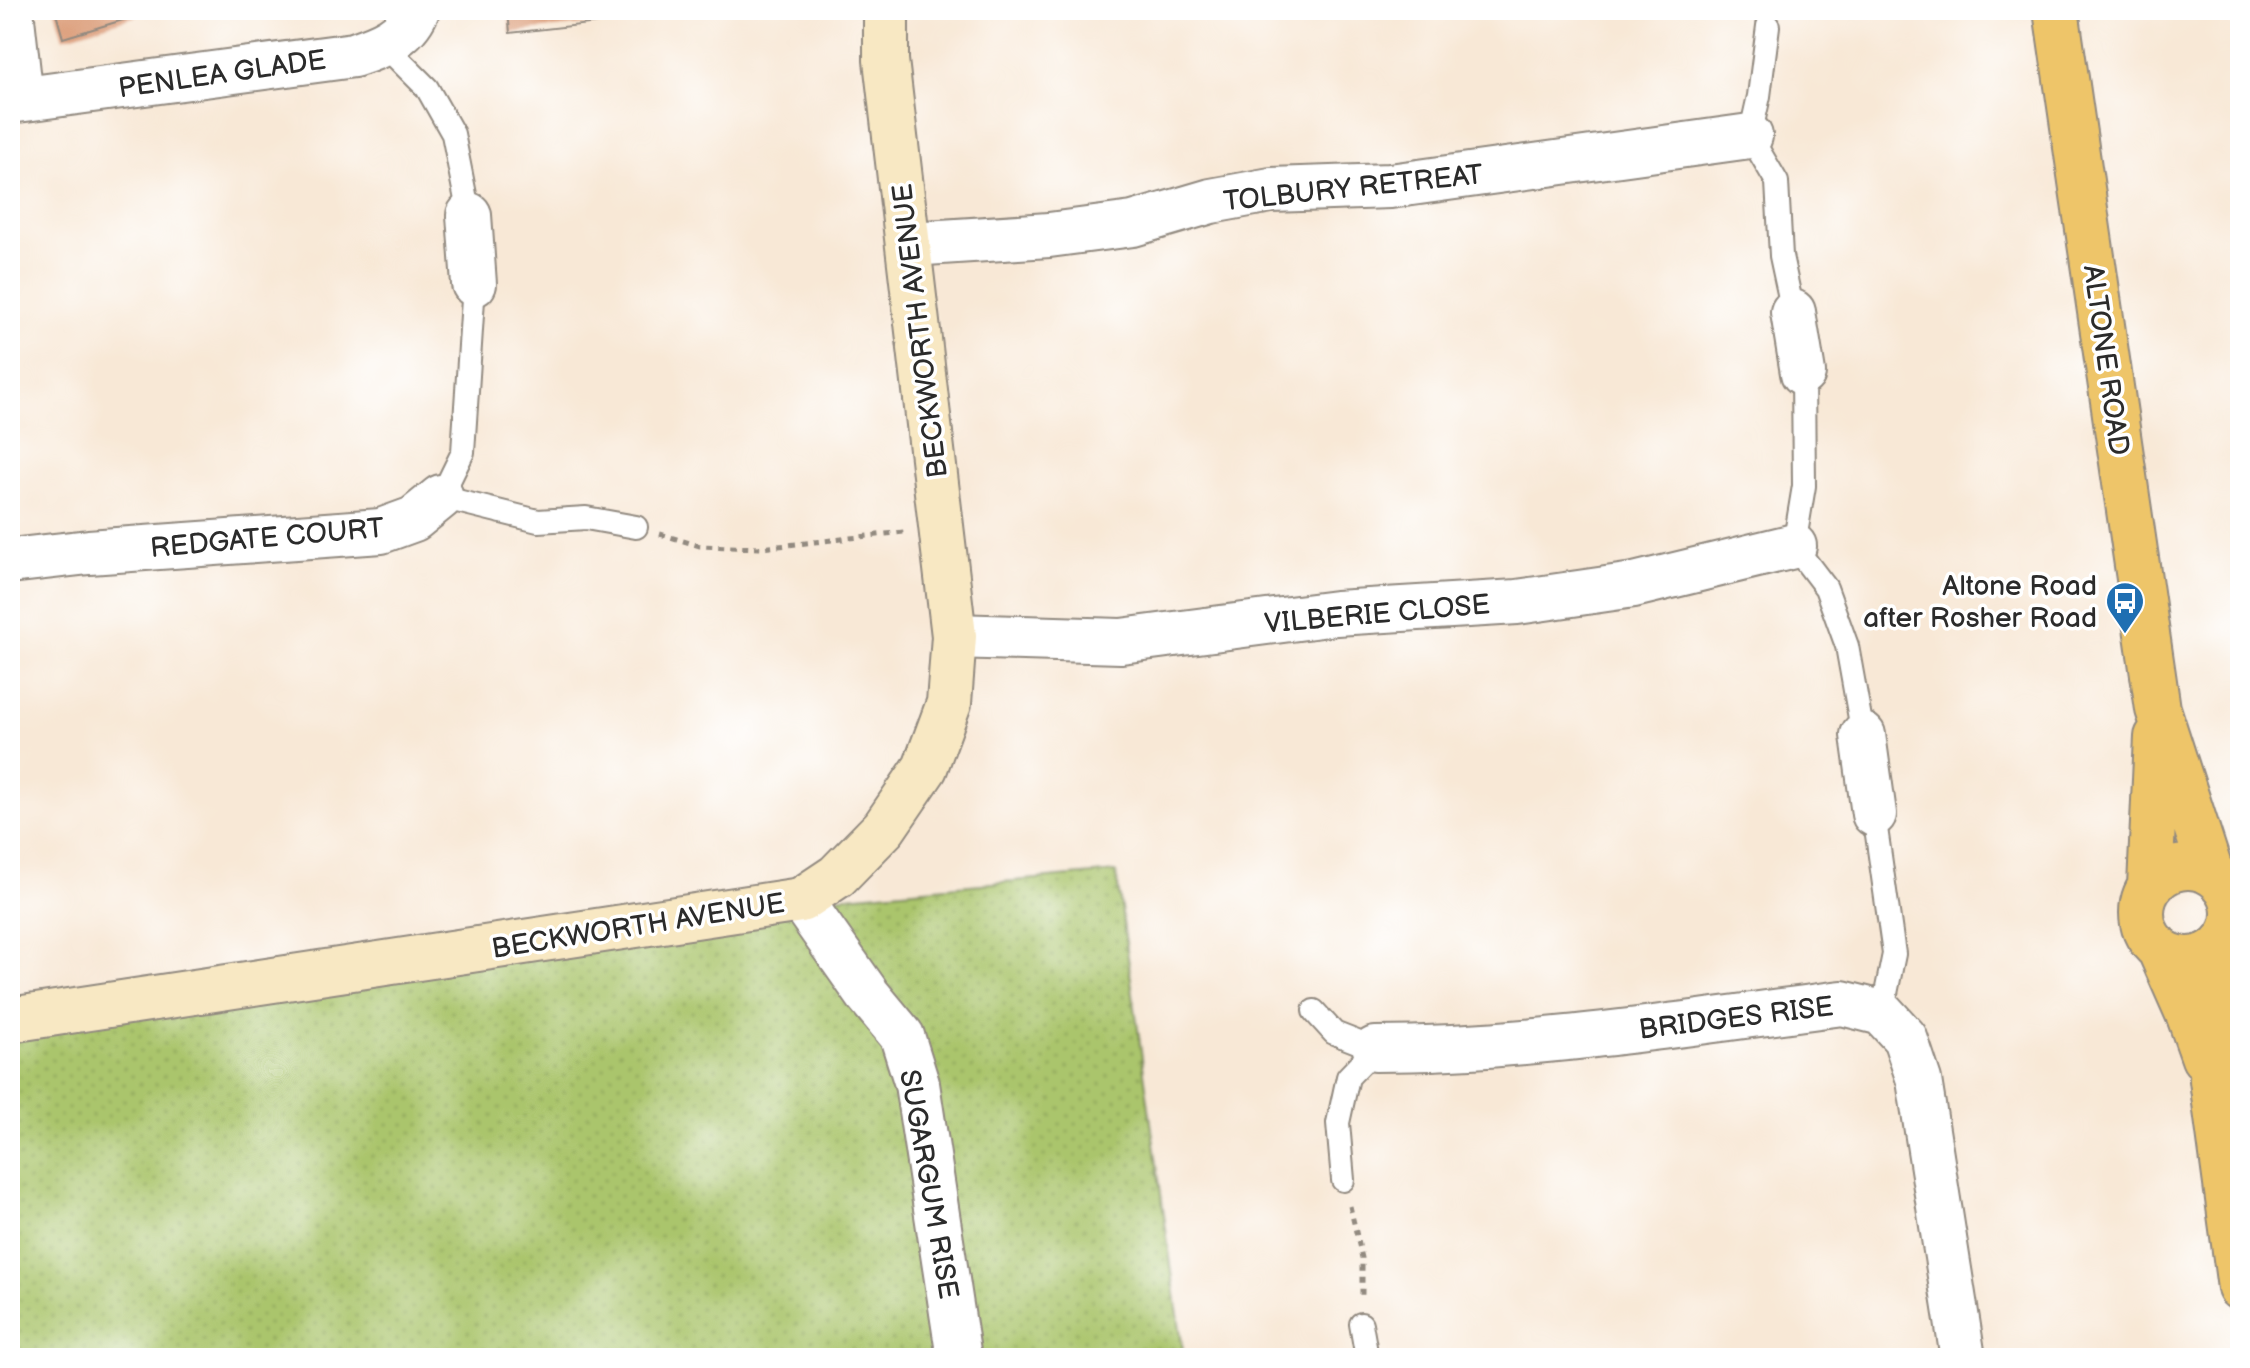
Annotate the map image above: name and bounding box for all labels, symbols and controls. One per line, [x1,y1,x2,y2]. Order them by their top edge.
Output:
street label: PENLEA GLADE [116,44,328,105]
street label: TOLBURY RETREAT [1222,158,1485,219]
street label: BECKWORTH AVENUE [886,182,955,480]
street label: ALTONE ROAD [2076,263,2135,458]
street label: REDGATE COURT [149,512,386,565]
place label: Altone Road after Rosher Road [1863,570,2097,635]
bus stop icon: Altone Road after Rosher Road [2104,580,2146,635]
street label: VILBERIE CLOSE [1263,588,1491,641]
street label: BECKWORTH AVENUE [489,887,787,966]
street label: BRIDGES RISE [1637,990,1835,1047]
street label: SUGARGUM RISE [892,1067,965,1301]

